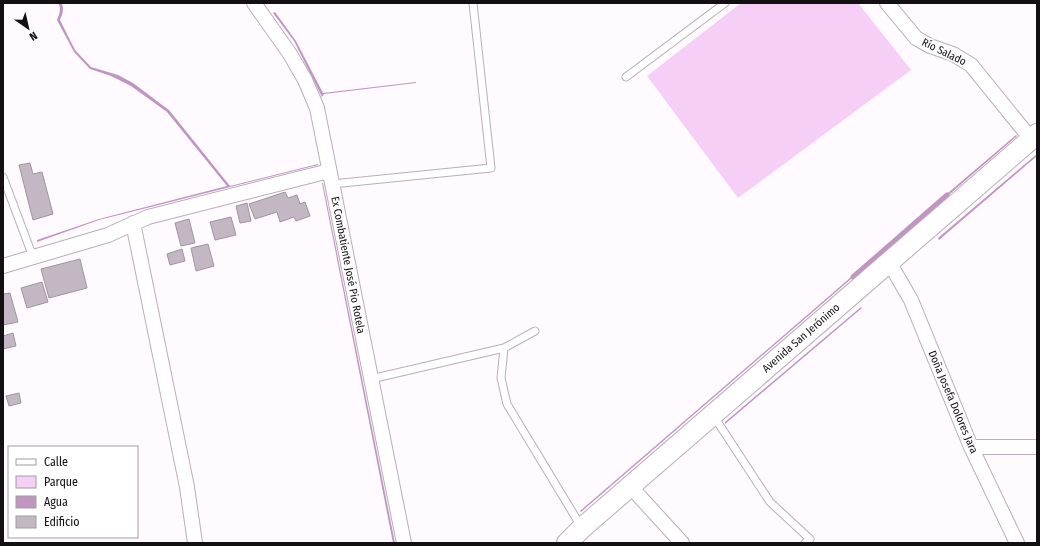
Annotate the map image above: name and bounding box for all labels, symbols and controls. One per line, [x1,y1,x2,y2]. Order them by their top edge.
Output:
north arrow [8,8,48,48]
text: N [27,29,40,43]
street label: Río Salado [920,36,969,68]
street label: Ex Combatiente José Pio Rotela [328,195,368,335]
street label: Avenida San Jerónimo [760,301,843,375]
street label: Doña Josefa Dolores Jara [925,349,981,455]
legend [8,446,138,538]
text: Calle [44,455,68,469]
text: Parque [44,475,78,489]
text: Agua [44,495,68,509]
text: Edificio [44,515,80,529]

